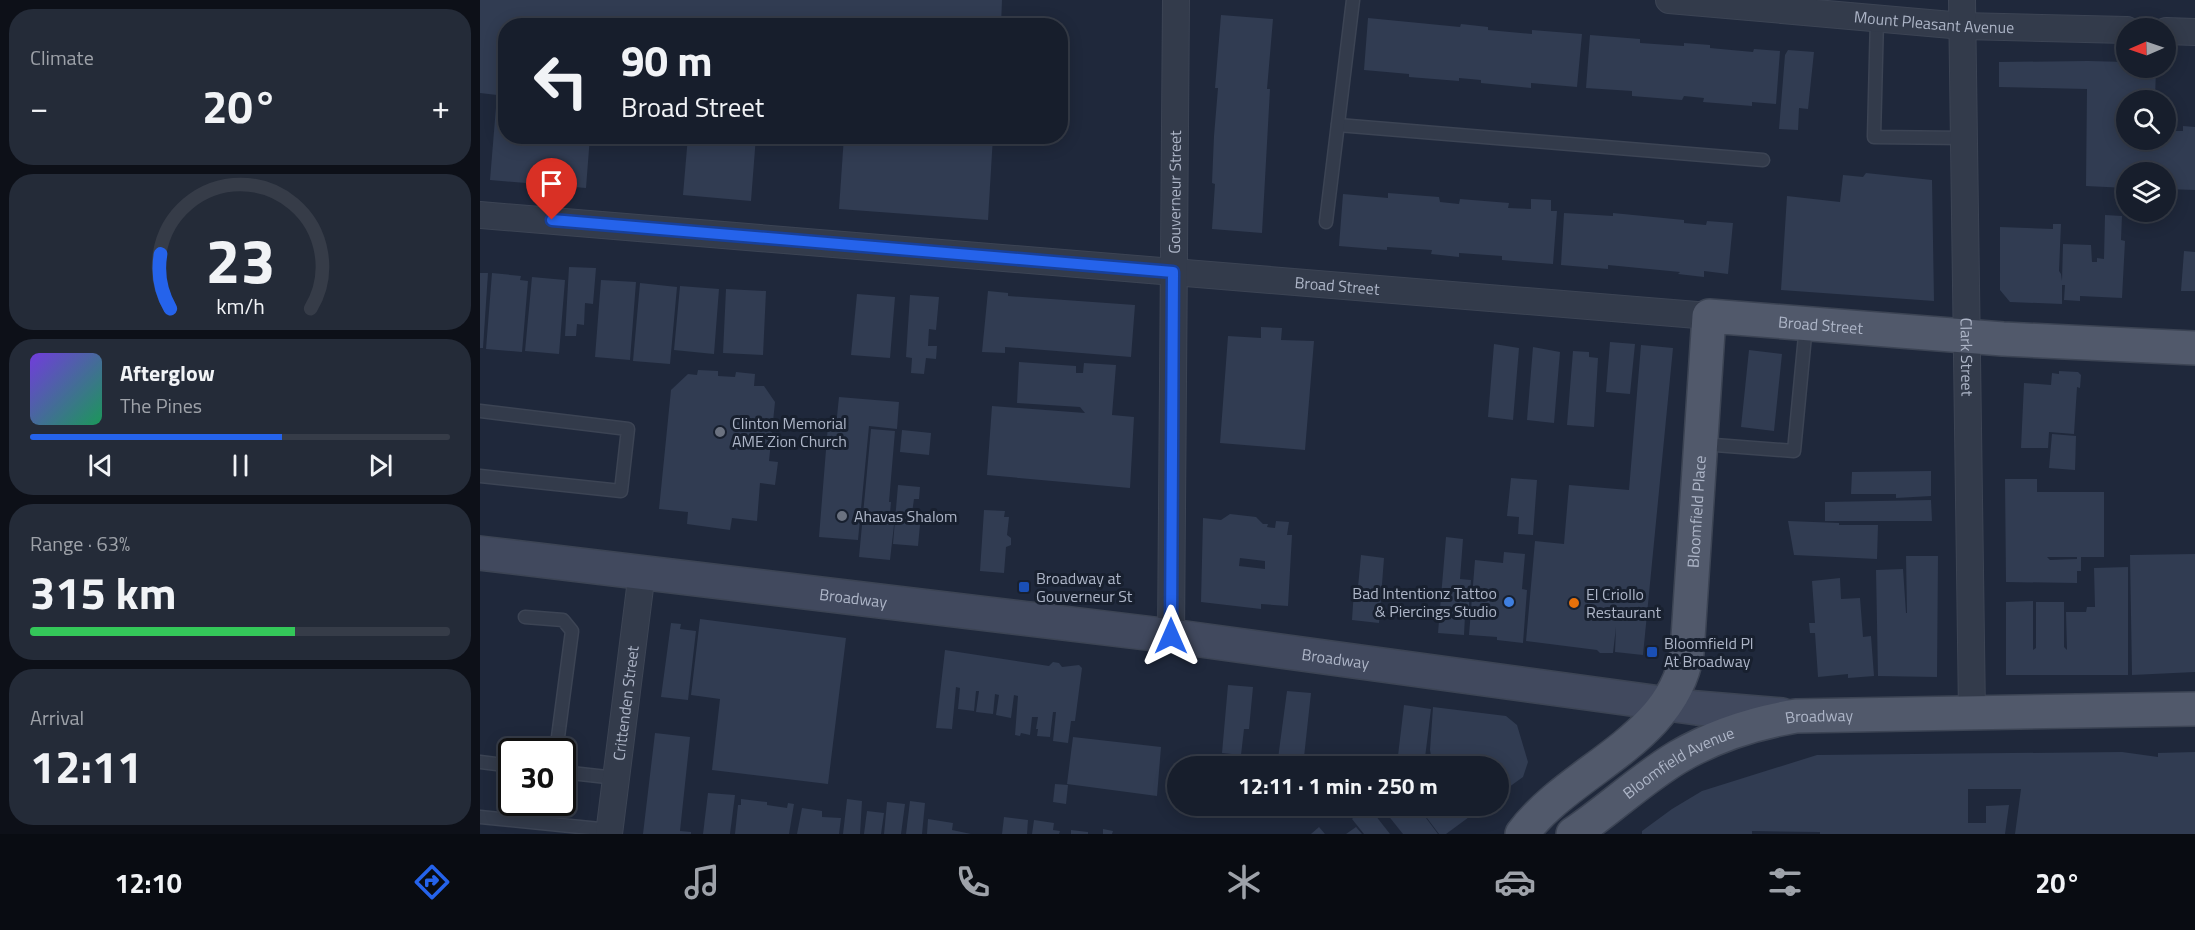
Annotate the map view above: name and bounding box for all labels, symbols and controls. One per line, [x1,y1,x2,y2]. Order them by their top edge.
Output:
street label: Mount Pleasant Avenue [1853,4,2014,39]
north arrow [2116,18,2176,78]
map controls [2116,18,2176,222]
text: 90 m [621,28,713,92]
text: Climate [30,42,94,73]
icon: left [522,42,600,120]
text: 20° [202,72,278,140]
text: − [30,82,48,132]
text: + [432,82,450,132]
text: Broad Street [621,86,764,127]
button: search [2116,90,2176,150]
street label: Gouverneur Street [1162,130,1187,254]
pin [526,158,577,220]
button: layers [2116,162,2176,222]
icon: arrive [535,167,568,200]
text: 23 [205,212,275,307]
street label: Broad Street [1294,270,1381,301]
text: km/h [216,290,264,322]
street label: Broad Street [1777,309,1864,340]
street label: Clark Street [1954,318,1980,397]
text: Afterglow [120,356,215,390]
text: The Pines [120,390,202,421]
place label: Clinton Memorial AME Zion Church [732,411,847,453]
marker: Clinton Memorial AME Zion Church [713,425,727,439]
icon: previous [84,449,117,482]
icon: pause [224,449,257,482]
icon: next [364,449,397,482]
street label: Bloomfield Place [1681,455,1712,569]
place label: Ahavas Shalom [854,504,957,528]
marker: Ahavas Shalom [835,509,849,523]
text: Range · 63% [30,528,130,559]
text: 315 km [30,558,176,626]
place label: Broadway at Gouverneur St [1036,566,1133,608]
marker: Broadway at Gouverneur St [1017,580,1031,594]
place label: Bad Intentionz Tattoo & Piercings Studio [1352,581,1497,623]
street label: Broadway [818,582,889,614]
place label: El Criollo Restaurant [1586,582,1661,624]
marker: Bad Intentionz Tattoo & Piercings Studio [1502,595,1516,609]
marker: El Criollo Restaurant [1567,596,1581,610]
position arrow [1139,604,1203,668]
place label: Bloomfield Pl At Broadway [1664,631,1754,673]
street label: Broadway [1300,642,1371,675]
street label: Crittenden Street [606,644,645,762]
marker: Bloomfield Pl At Broadway [1645,645,1659,659]
text: Arrival [30,702,84,733]
street label: Broadway [1783,703,1854,730]
street label: Bloomfield Avenue [1617,720,1737,805]
text: 12:11 [30,732,142,800]
speed limit sign: 30 [498,738,576,816]
text: 12:11 · 1 min · 250 m [1238,769,1438,803]
icon: directions [411,861,453,903]
icon: music [681,861,723,903]
icon: phone [952,861,994,903]
icon: climate [1223,861,1265,903]
icon: car [1494,861,1536,903]
icon: filters [1764,861,1806,903]
text: 12:10 [114,862,182,903]
text: 20° [2035,862,2081,903]

